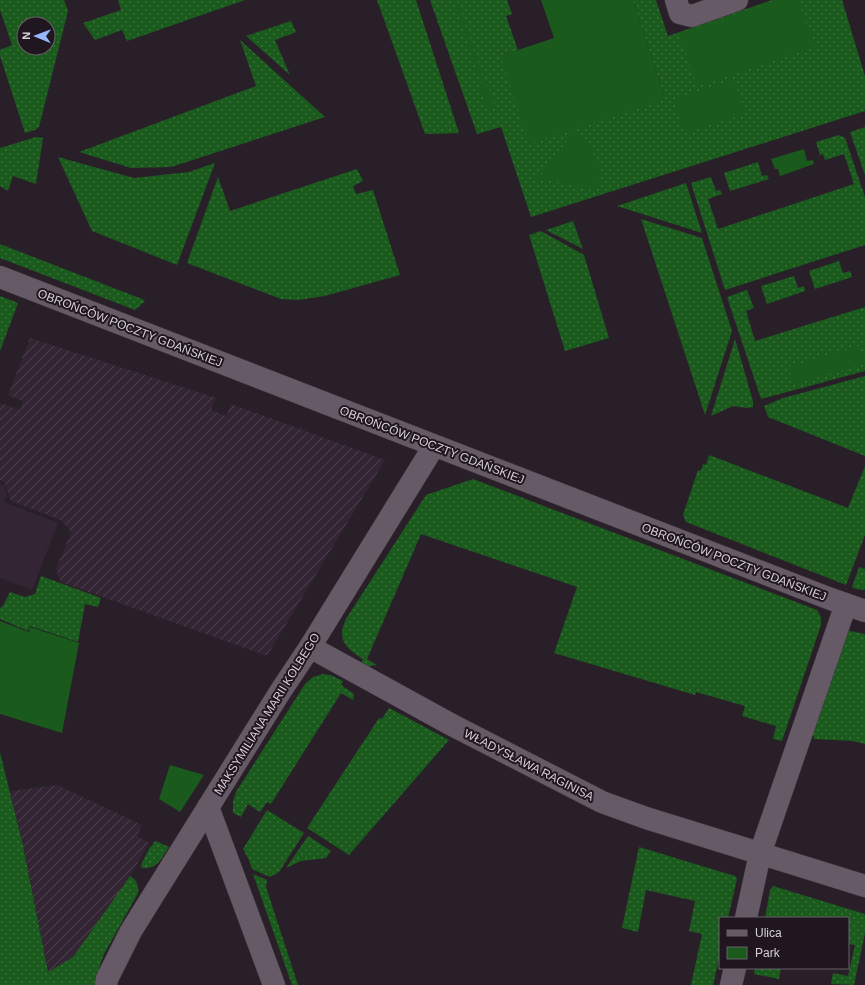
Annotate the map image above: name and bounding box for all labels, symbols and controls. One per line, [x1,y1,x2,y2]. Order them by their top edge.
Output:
north arrow [16,16,56,56]
text: N [20,32,32,40]
street label: OBROŃCÓW POCZTY GDAŃSKIEJ [36,285,225,370]
street label: OBROŃCÓW POCZTY GDAŃSKIEJ [338,402,527,487]
street label: OBROŃCÓW POCZTY GDAŃSKIEJ [640,519,829,604]
street label: MAKSYMILIANA MARII KOLBEGO [211,631,323,797]
street label: WŁADYSŁAWA RAGINISA [462,726,596,804]
legend [719,917,849,969]
text: Ulica [755,926,782,940]
text: Park [755,946,781,960]

